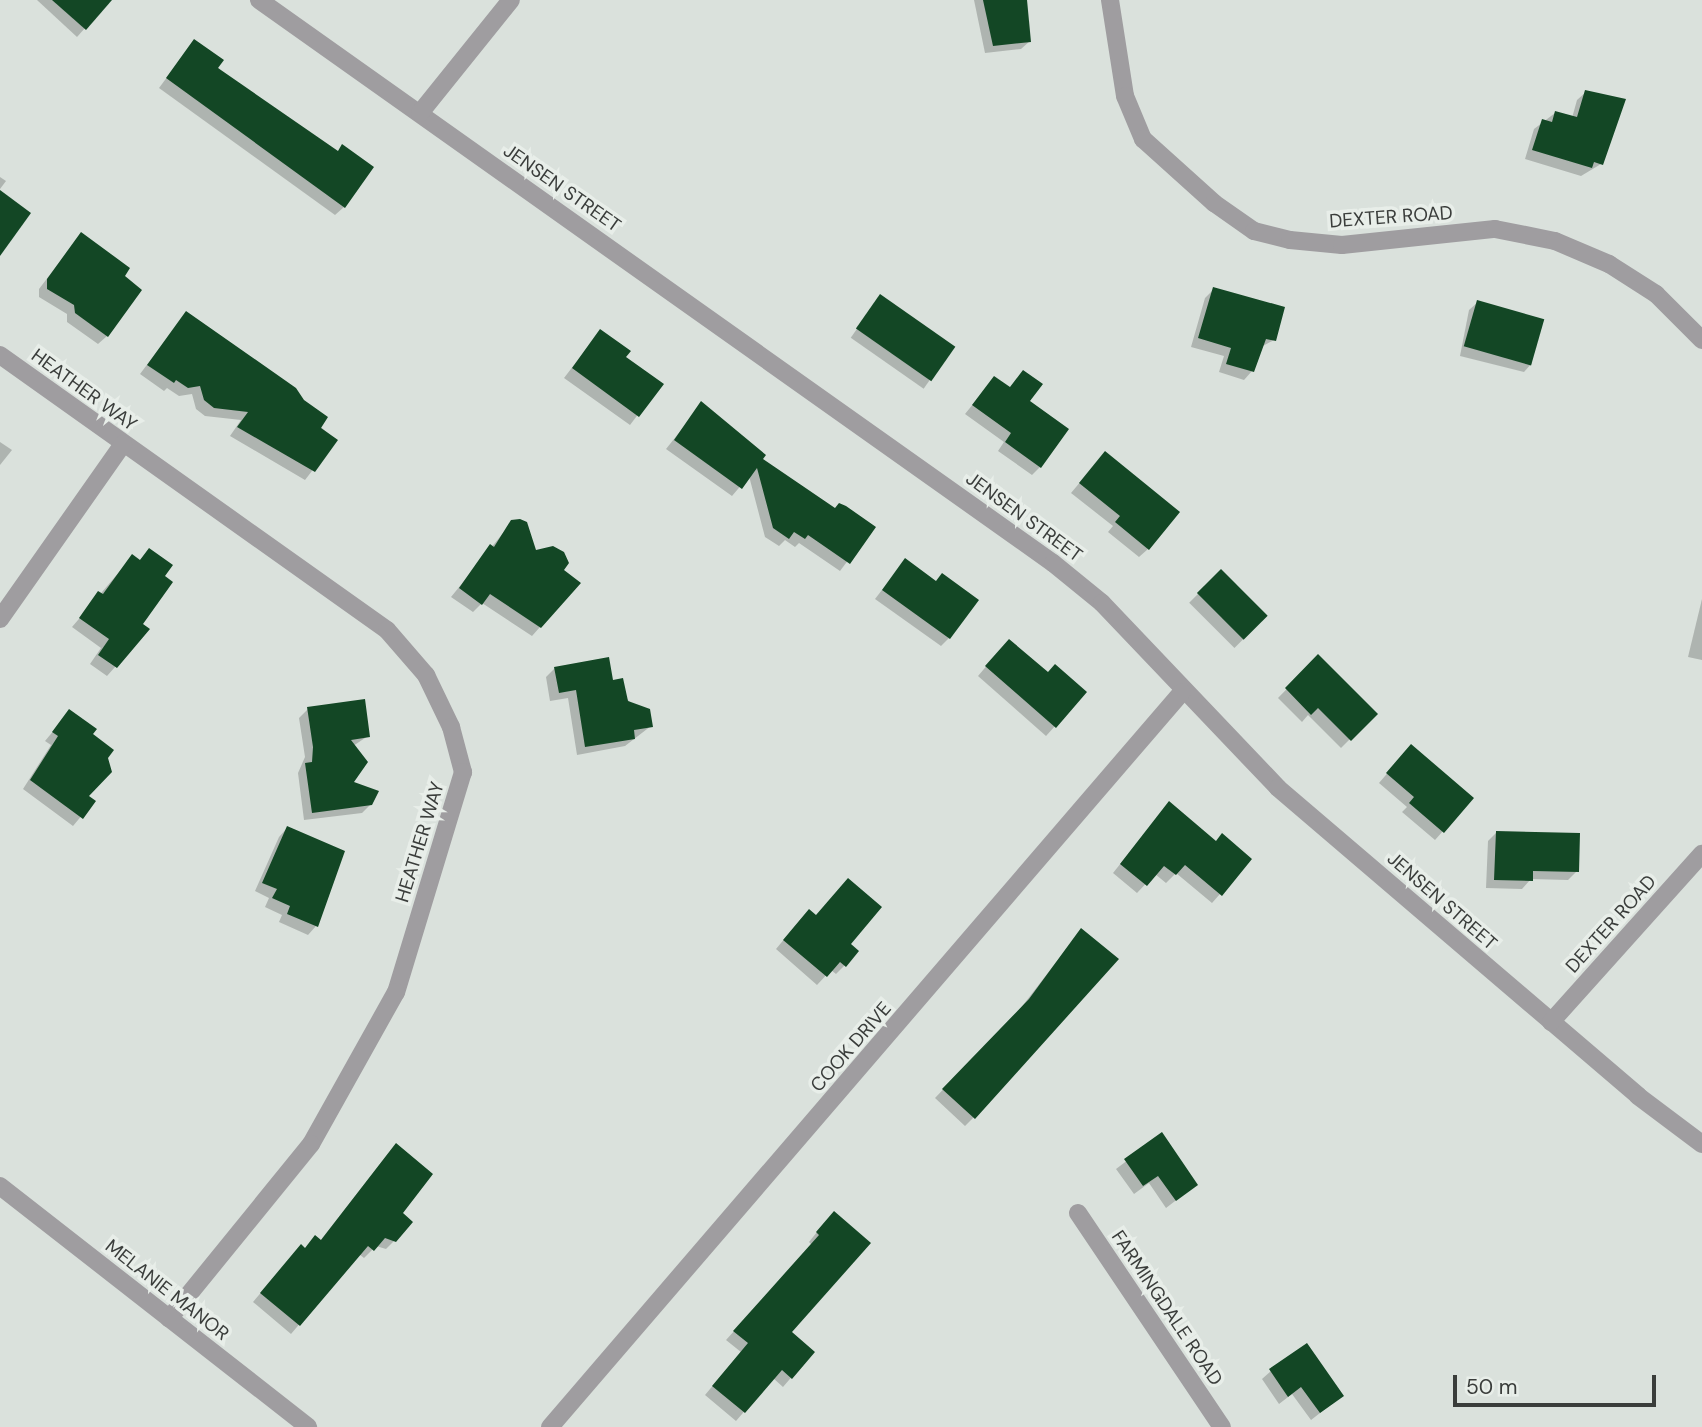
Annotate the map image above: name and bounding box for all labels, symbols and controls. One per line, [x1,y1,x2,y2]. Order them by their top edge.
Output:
street label: JENSEN STREET [499,139,625,237]
street label: DEXTER ROAD [1328,201,1454,233]
street label: HEATHER WAY [27,344,141,436]
street label: JENSEN STREET [961,467,1087,567]
street label: HEATHER WAY [391,779,449,905]
street label: JENSEN STREET [1382,847,1502,955]
street label: DEXTER ROAD [1561,870,1661,978]
street label: COOK DRIVE [806,997,896,1097]
street label: FARMINGDALE ROAD [1107,1226,1227,1390]
street label: MELANIE MANOR [101,1235,233,1345]
scale bar [1457,1360,1660,1404]
text: 50 m [1466,1373,1517,1401]

